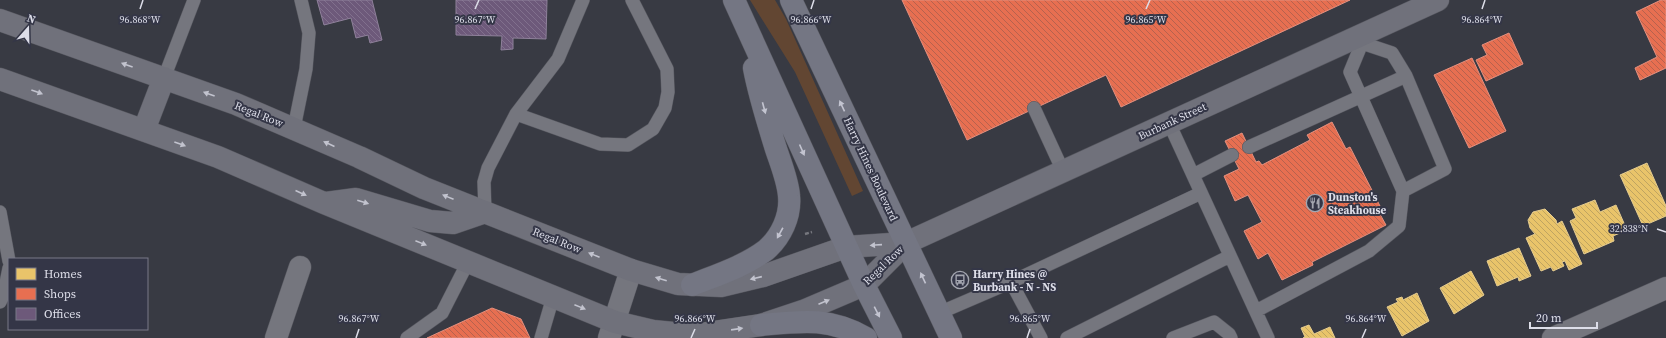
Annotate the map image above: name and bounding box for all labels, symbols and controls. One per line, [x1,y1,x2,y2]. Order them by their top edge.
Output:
north arrow [8,8,48,48]
text: N [25,11,38,27]
text: 96.868°W [120,13,161,26]
text: 96.867°W [455,13,496,26]
text: 96.866°W [791,13,832,26]
text: 96.865°W [1126,13,1167,26]
text: 96.864°W [1462,13,1503,26]
one-way arrow [120,62,132,68]
one-way arrow [31,89,43,95]
one-way arrow [202,91,214,97]
street label: Regal Row [232,98,286,131]
street label: Burbank Street [1136,99,1209,144]
one-way arrow [839,101,845,112]
one-way arrow [761,102,767,114]
street label: Harry Hines Boulevard [840,115,902,224]
one-way arrow [175,141,187,147]
one-way arrow [323,141,335,147]
one-way arrow [799,145,805,156]
one-way arrow [295,190,307,196]
place label: Dunston's Steakhouse [1328,190,1387,218]
one-way arrow [441,193,453,199]
restaurant icon: Dunston's Steakhouse [1305,193,1325,213]
one-way arrow [357,199,369,205]
text: 32.838°N [1610,222,1648,235]
street label: Regal Row [530,224,584,257]
one-way arrow [777,227,783,239]
one-way arrow [415,240,427,246]
one-way arrow [870,241,882,248]
street label: Regal Row [860,242,907,288]
one-way arrow [588,252,600,258]
legend [8,258,148,330]
text: Homes [44,266,82,282]
place label: Harry Hines @ Burbank - N - NS [973,267,1056,295]
bus stop icon: Harry Hines @ Burbank - N - NS [950,270,970,290]
one-way arrow [920,272,926,283]
one-way arrow [750,275,762,281]
one-way arrow [655,276,667,282]
text: Shops [44,286,76,302]
one-way arrow [819,299,830,305]
scale bar [1530,304,1597,330]
one-way arrow [574,305,586,311]
text: Offices [44,306,81,322]
one-way arrow [874,306,880,317]
text: 20 m [1536,310,1562,326]
text: 96.867°W [339,312,380,325]
text: 96.866°W [675,312,716,325]
text: 96.865°W [1010,312,1051,325]
text: 96.864°W [1346,312,1387,325]
one-way arrow [731,326,743,332]

